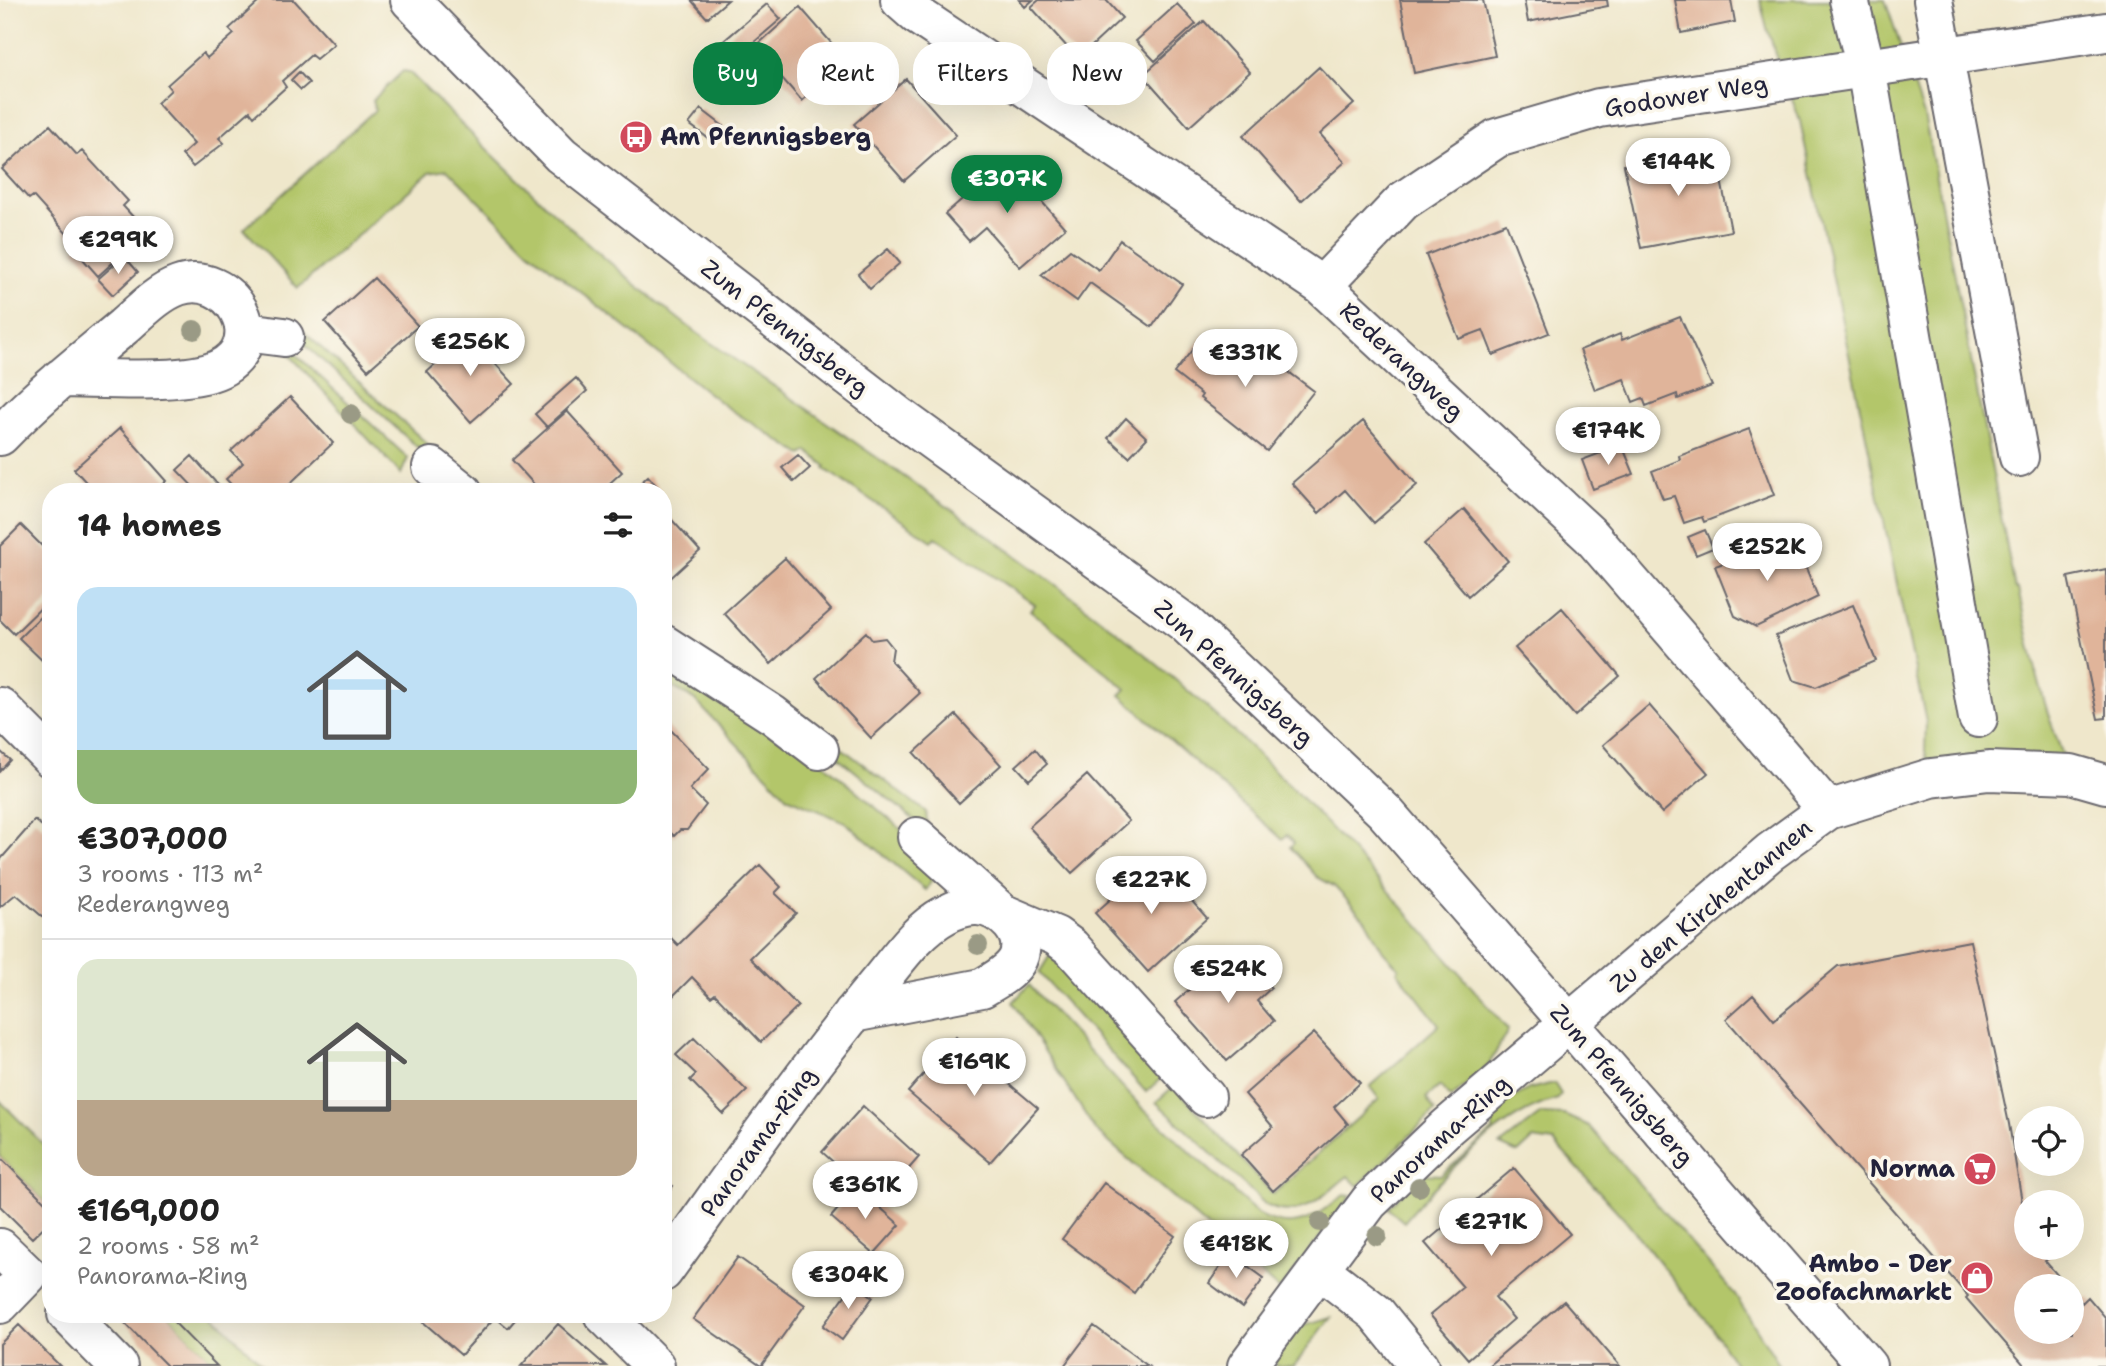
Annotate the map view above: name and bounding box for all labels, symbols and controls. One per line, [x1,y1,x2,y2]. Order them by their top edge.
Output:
chip: Buy [693,42,783,105]
chip: Rent [797,42,899,105]
chip: Filters [913,42,1033,105]
chip: New [1047,42,1147,105]
street label: Godower Weg [1602,67,1770,125]
bus stop icon: Am Pfennigsberg [617,118,655,156]
place label: Am Pfennigsberg [660,121,871,153]
pin: €144K [1629,138,1727,198]
text: €144K [1641,146,1715,176]
pin: €307K [958,156,1056,215]
text: €307K [967,163,1047,193]
pin: €299K [69,216,167,276]
text: €299K [79,224,157,254]
street label: Zum Pfennigsberg [694,252,876,404]
street label: Rederangweg [1333,295,1471,427]
pin: €256K [421,318,519,378]
text: €256K [431,326,509,356]
pin: €331K [1196,330,1294,389]
text: €331K [1209,337,1281,367]
pin: €174K [1559,407,1657,467]
text: €174K [1571,415,1645,445]
text: 14 homes [77,505,222,546]
icon: filters [599,506,637,544]
pin: €252K [1718,524,1816,583]
text: €252K [1728,531,1806,561]
street label: Zum Pfennigsberg [1147,593,1321,753]
icon: home [294,632,420,758]
street label: Zu den Kirchentannen [1603,812,1819,1000]
text: €307,000 [77,818,228,859]
pin: €227K [1102,856,1200,916]
text: 3 rooms · 113 m² [77,859,263,889]
text: €227K [1112,864,1190,894]
text: Rederangweg [77,889,230,919]
pin: €524K [1179,946,1277,1005]
text: €524K [1190,953,1266,983]
street label: Zum Pfennigsberg [1543,997,1701,1173]
icon: home [294,1004,420,1130]
pin: €169K [925,1038,1023,1098]
text: €169K [938,1046,1010,1076]
street label: Panorama-Ring [693,1061,823,1223]
street label: Panorama-Ring [1363,1068,1517,1210]
map controls [2014,1106,2084,1344]
button: locate [2014,1106,2084,1176]
supermarket icon: Norma [1961,1150,1999,1188]
place label: Norma [1870,1153,1956,1185]
pin: €361K [816,1162,914,1221]
text: €361K [829,1169,901,1199]
text: €169,000 [77,1190,220,1231]
button: + [2014,1190,2084,1260]
pin: €271K [1442,1198,1540,1258]
text: €271K [1455,1206,1527,1236]
pin: €418K [1187,1220,1285,1280]
text: €418K [1200,1228,1272,1258]
text: 2 rooms · 58 m² [77,1231,260,1261]
place label: Ambo - Der Zoofachmarkt [1776,1248,1952,1308]
pin: €304K [799,1252,897,1311]
text: €304K [808,1259,888,1289]
shop icon: Ambo - Der Zoofachmarkt [1958,1259,1996,1297]
text: Panorama-Ring [77,1261,248,1291]
button: − [2014,1274,2084,1344]

